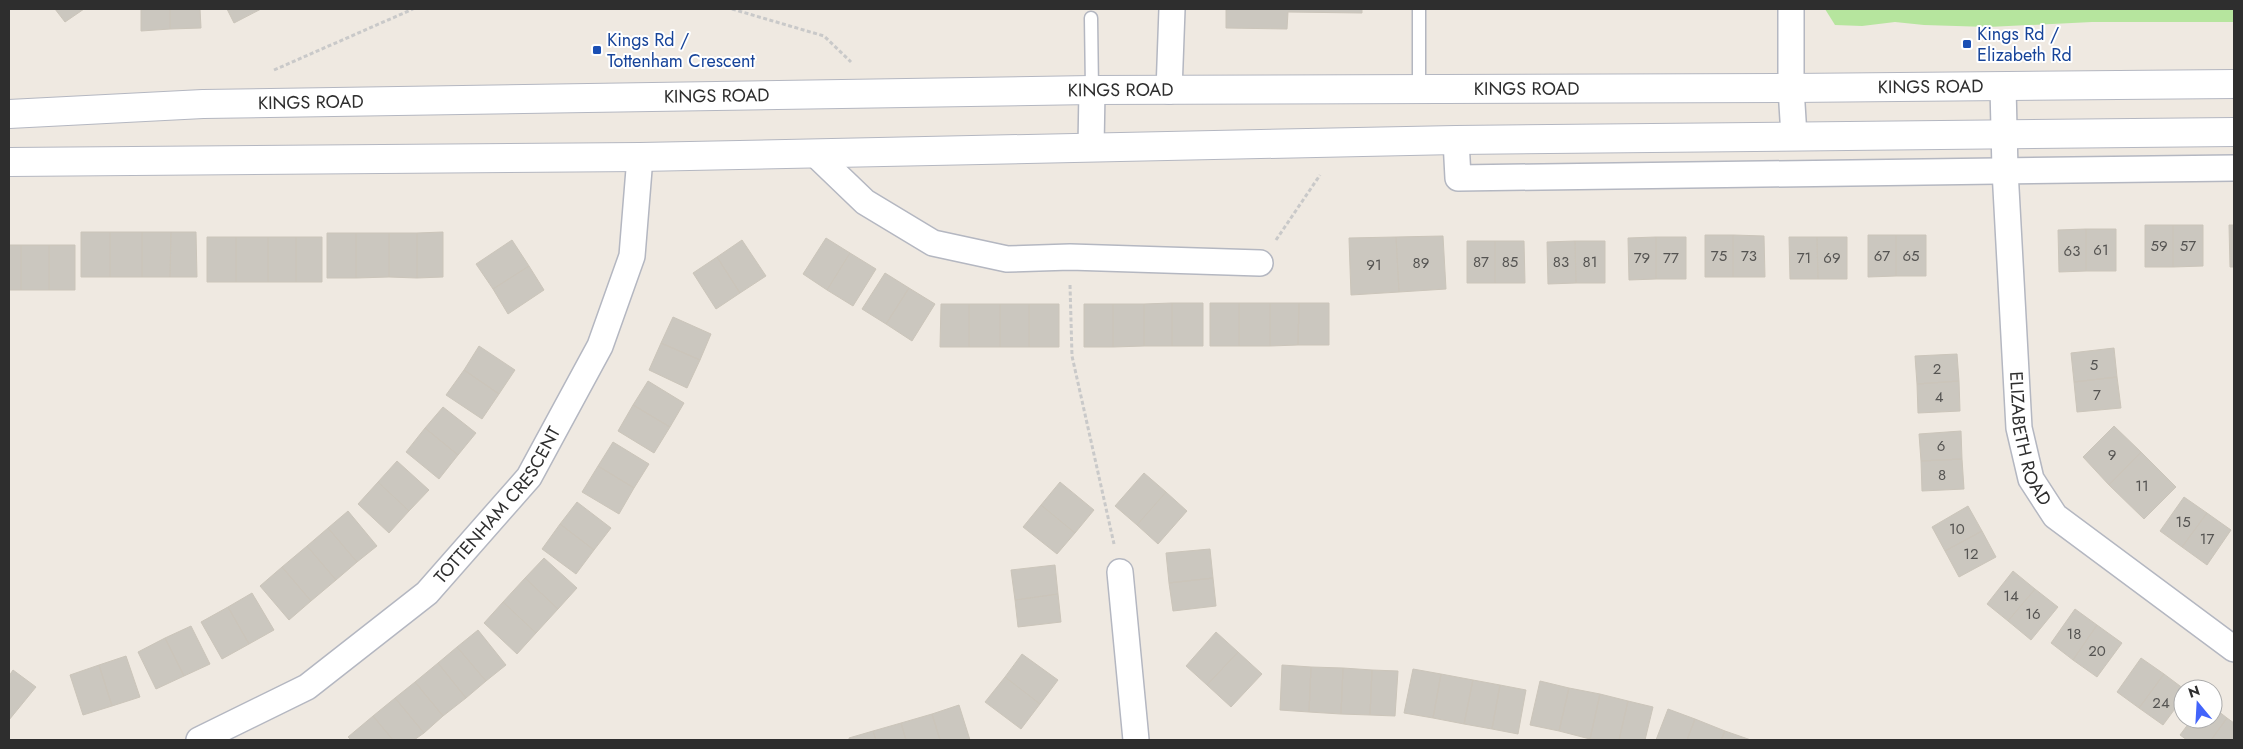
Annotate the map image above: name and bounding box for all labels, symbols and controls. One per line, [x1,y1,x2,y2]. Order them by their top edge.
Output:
place label: Kings Rd / Elizabeth Rd [1977,21,2072,68]
place label: Kings Rd / Tottenham Crescent [607,27,755,74]
marker: Kings Rd / Elizabeth Rd [1961,38,1973,50]
marker: Kings Rd / Tottenham Crescent [591,44,603,56]
street label: KINGS ROAD [1878,73,1984,100]
street label: KINGS ROAD [1474,76,1580,102]
street label: KINGS ROAD [1068,77,1174,103]
street label: KINGS ROAD [664,82,770,110]
street label: KINGS ROAD [258,88,364,116]
house number: 59 [2150,235,2168,257]
house number: 57 [2180,235,2196,257]
house number: 61 [2093,239,2109,261]
house number: 63 [2064,240,2080,262]
house number: 75 [1711,245,1727,267]
house number: 73 [1741,245,1757,267]
house number: 67 [1874,245,1890,267]
house number: 65 [1902,245,1920,267]
house number: 79 [1634,247,1650,269]
house number: 77 [1663,247,1679,269]
house number: 71 [1797,247,1811,269]
house number: 69 [1823,247,1841,269]
house number: 87 [1473,251,1489,273]
house number: 85 [1502,251,1518,273]
house number: 83 [1553,251,1569,273]
house number: 81 [1583,251,1597,273]
house number: 89 [1413,252,1429,274]
house number: 91 [1366,254,1382,276]
house number: 5 [2090,354,2098,376]
house number: 2 [1933,358,1941,380]
street label: ELIZABETH ROAD [2003,371,2058,511]
house number: 7 [2093,384,2101,406]
house number: 4 [1935,386,1944,408]
street label: TOTTENHAM CRESCENT [428,421,567,589]
house number: 6 [1937,435,1945,457]
house number: 9 [2108,444,2116,466]
house number: 8 [1938,464,1946,486]
house number: 11 [2135,475,2149,497]
house number: 15 [2175,511,2191,533]
house number: 10 [1949,518,1965,540]
house number: 17 [2200,528,2214,550]
house number: 12 [1963,543,1979,565]
house number: 14 [2003,585,2019,607]
house number: 16 [2025,603,2041,625]
house number: 18 [2067,623,2081,645]
house number: 20 [2088,640,2106,662]
north arrow [2173,679,2223,729]
text: N [2186,680,2202,703]
house number: 24 [2152,692,2170,714]

